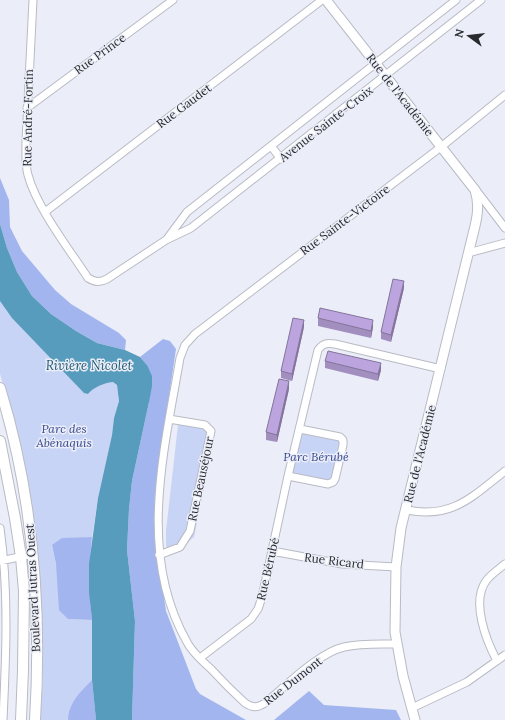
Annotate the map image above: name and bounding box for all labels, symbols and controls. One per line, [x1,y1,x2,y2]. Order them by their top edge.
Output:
north arrow [449,16,489,56]
text: N [451,27,467,39]
street label: Rue Prince [71,30,129,77]
street label: Rue de l'Académie [363,50,438,139]
street label: Rue André-Fortin [19,69,36,167]
street label: Rue Gaudet [153,80,214,131]
street label: Avenue Sainte-Croix [275,82,376,165]
street label: Rue Sainte-Victoire [297,181,393,258]
water label: Rivière Nicolet [46,357,133,374]
street label: Rue de l'Académie [400,403,439,505]
park label: Parc des Abénaquis [35,421,92,450]
street label: Rue Beauséjour [184,434,217,523]
park label: Parc Bérubé [283,449,349,464]
street label: Boulevard Jutras Ouest [22,523,43,653]
street label: Rue Bérubé [253,535,282,602]
street label: Rue Ricard [303,549,365,572]
street label: Rue Dumont [260,653,325,708]

